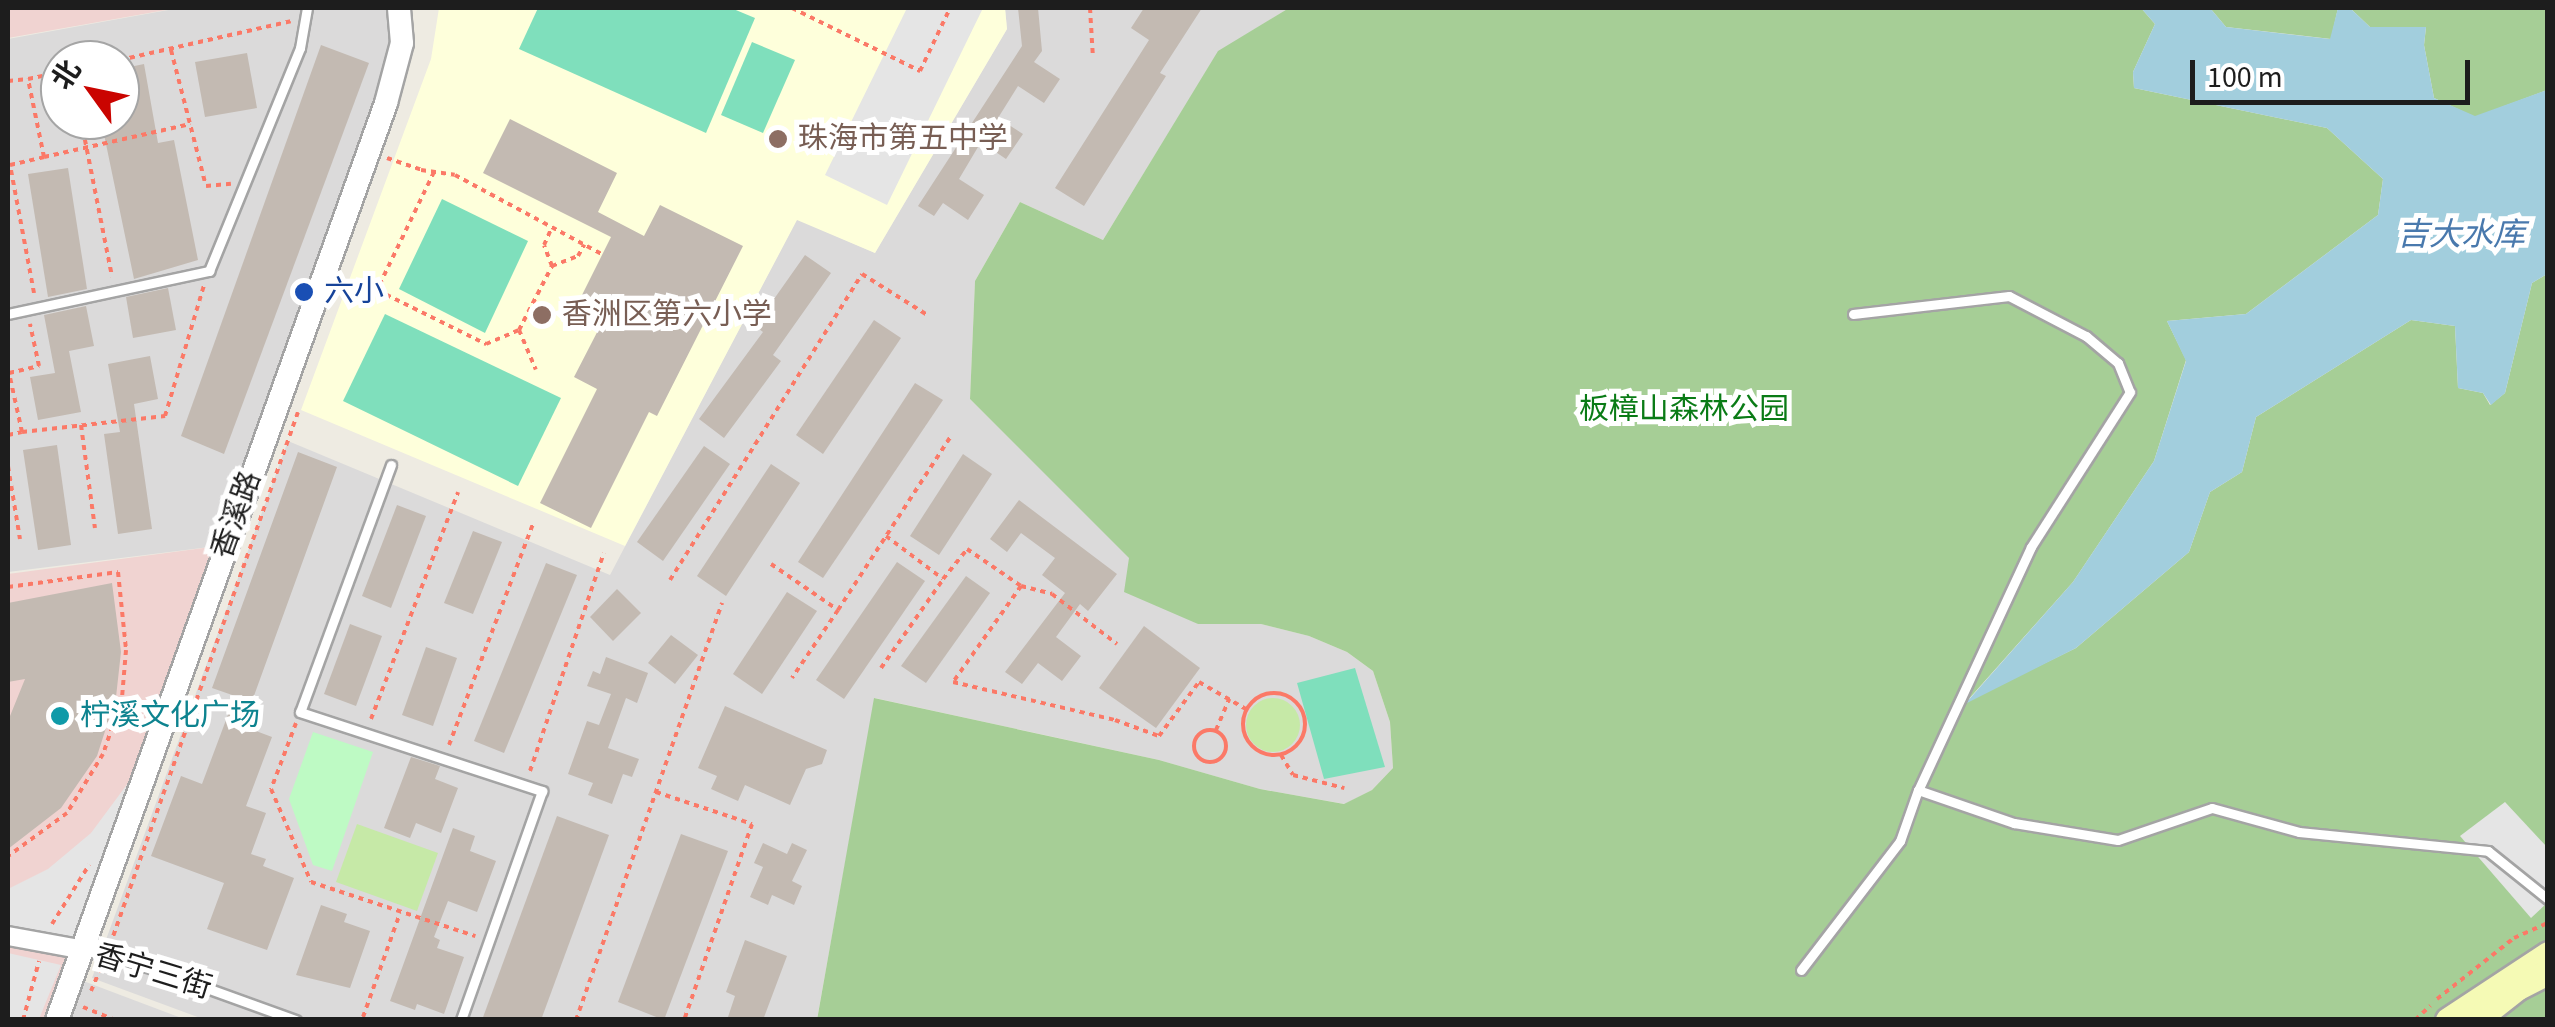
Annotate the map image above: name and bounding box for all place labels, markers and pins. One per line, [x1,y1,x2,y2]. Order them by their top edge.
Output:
place label: 珠海市第五中学 [798,121,1008,157]
marker: 珠海市第五中学 [767,128,789,150]
place label: 六小 [324,274,384,310]
marker: 六小 [293,281,315,303]
place label: 香洲区第六小学 [562,297,772,333]
marker: 香洲区第六小学 [531,304,553,326]
place label: 柠溪文化广场 [80,698,260,734]
marker: 柠溪文化广场 [49,705,71,727]

